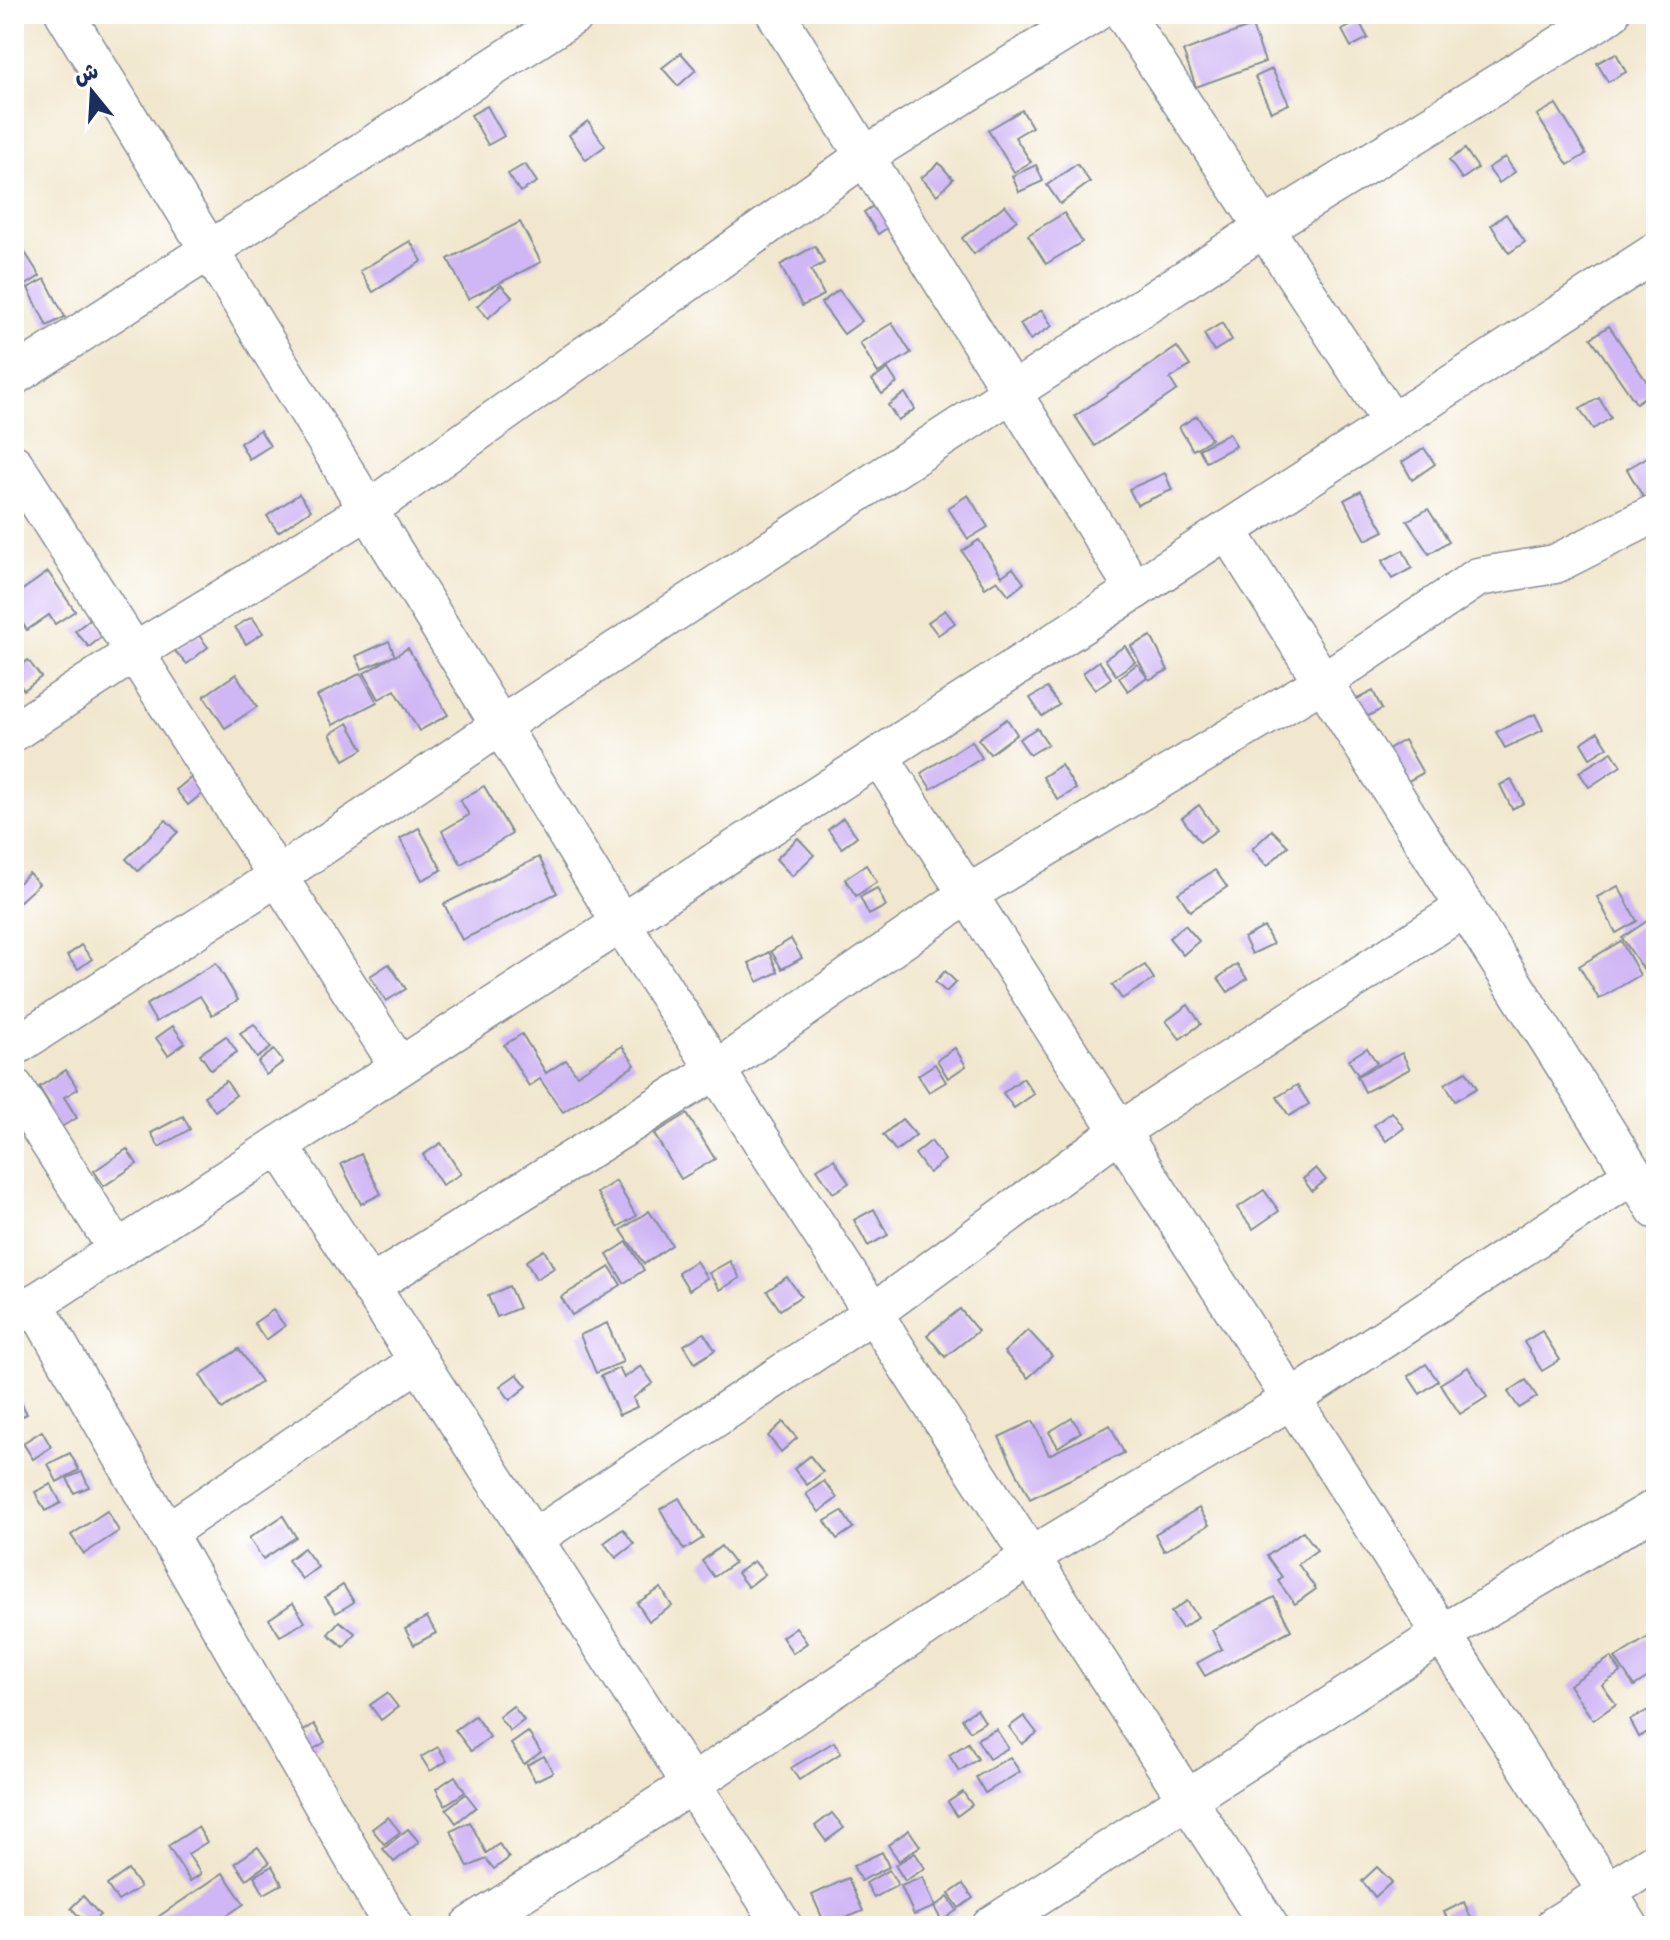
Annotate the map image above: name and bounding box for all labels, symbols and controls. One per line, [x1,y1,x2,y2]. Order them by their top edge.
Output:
north arrow [52,52,132,132]
text: ش [69,52,102,91]

